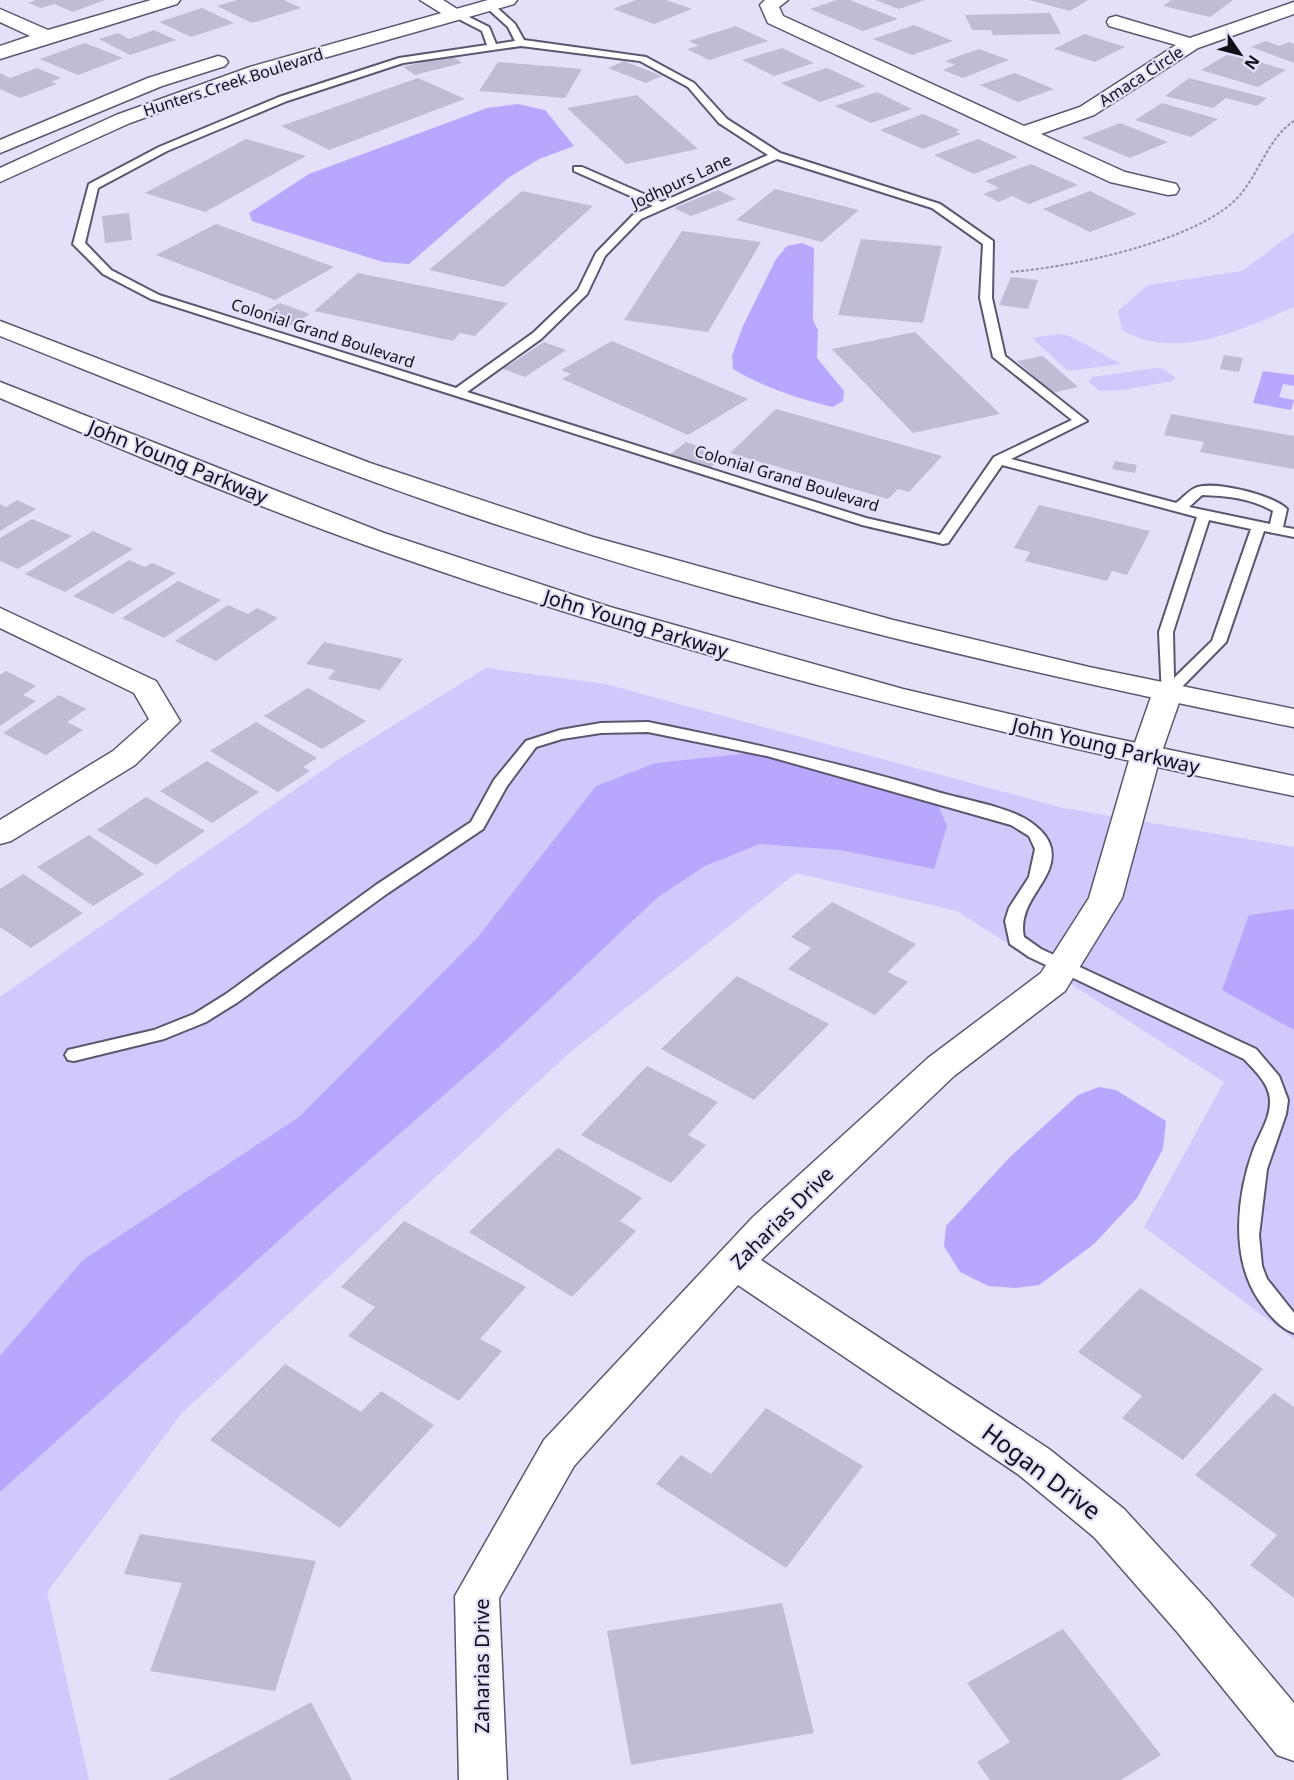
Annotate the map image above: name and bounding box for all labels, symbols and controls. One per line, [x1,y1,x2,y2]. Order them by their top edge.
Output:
north arrow [1210,24,1270,84]
street label: Amaca Circle [1095,41,1187,111]
street label: Hunters Creek Boulevard [140,42,326,122]
text: N [1240,51,1265,74]
street label: Jodhpurs Lane [625,148,735,215]
street label: Colonial Grand Boulevard [228,293,418,373]
street label: John Young Parkway [82,412,273,510]
street label: Colonial Grand Boulevard [692,439,882,517]
street label: John Young Parkway [539,582,732,665]
street label: John Young Parkway [1008,710,1203,780]
street label: Zaharias Drive [724,1160,839,1275]
street label: Hogan Drive [976,1415,1108,1526]
street label: Zaharias Drive [468,1598,495,1734]

